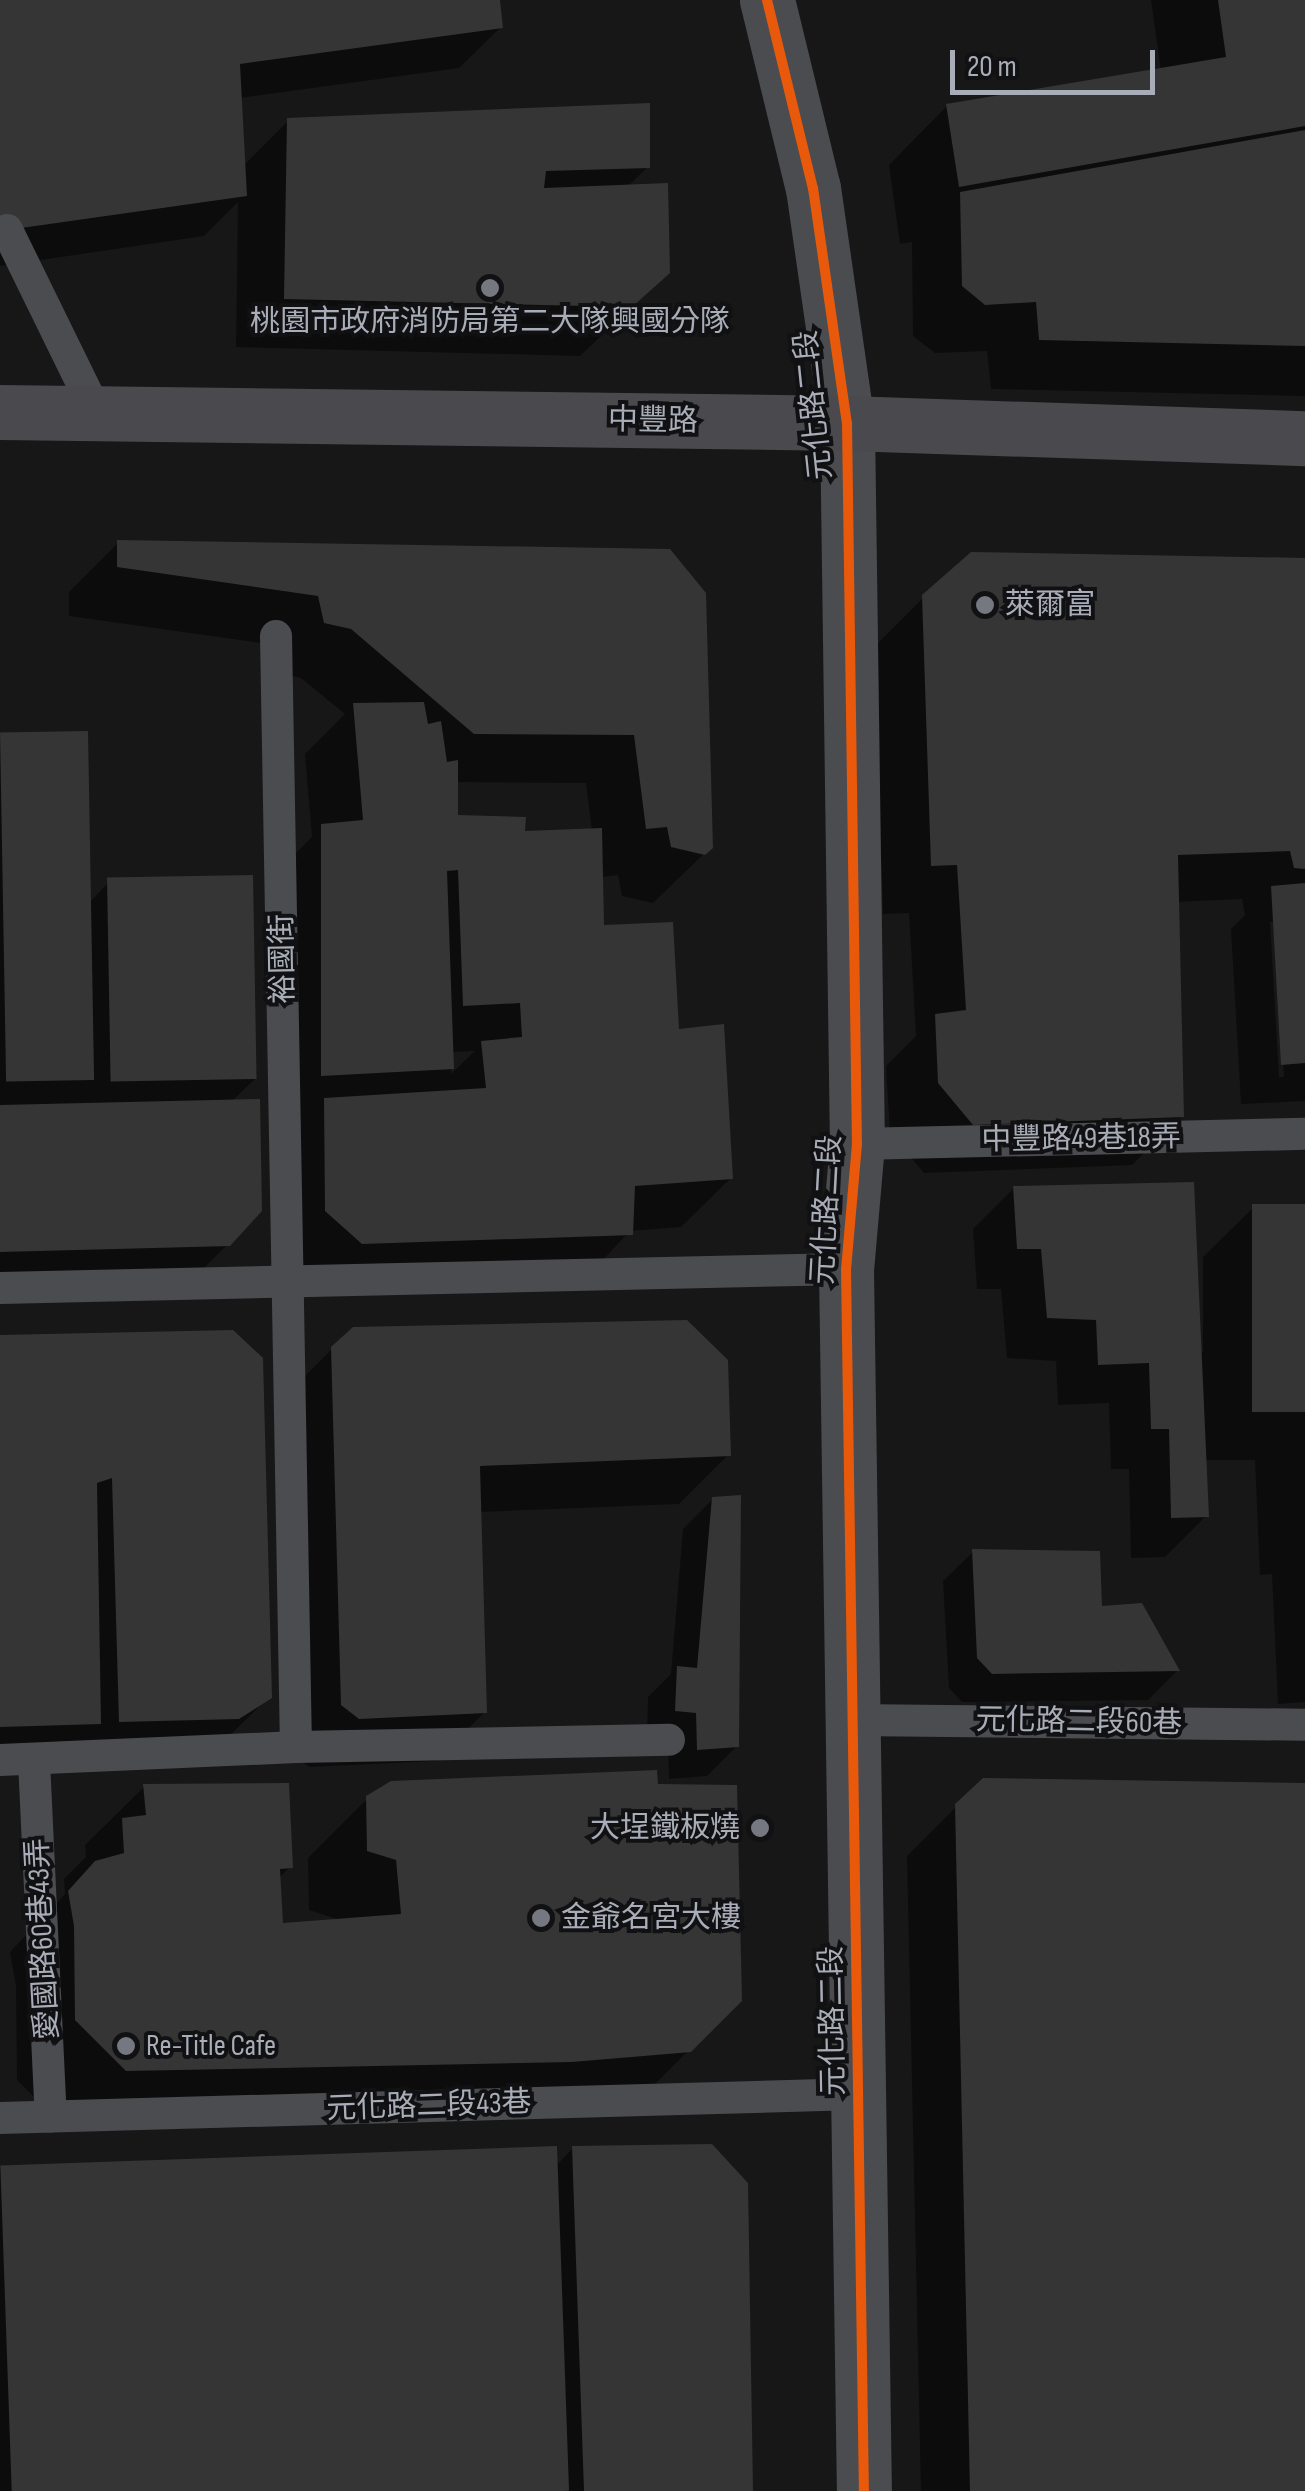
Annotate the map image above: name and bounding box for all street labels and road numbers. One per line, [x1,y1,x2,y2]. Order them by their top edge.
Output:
street label: 元化路二段 [788,329,840,481]
street label: 中豐路 [608,402,698,440]
street label: 裕國街 [264,914,302,1004]
street label: 中豐路49巷18弄 [981,1119,1181,1159]
street label: 元化路二段 [805,1134,849,1286]
street label: 元化路二段60巷 [975,1702,1183,1742]
street label: 愛國路60巷43弄 [20,1837,66,2041]
street label: 元化路二段 [814,1946,852,2096]
street label: 元化路二段43巷 [326,2084,532,2128]

